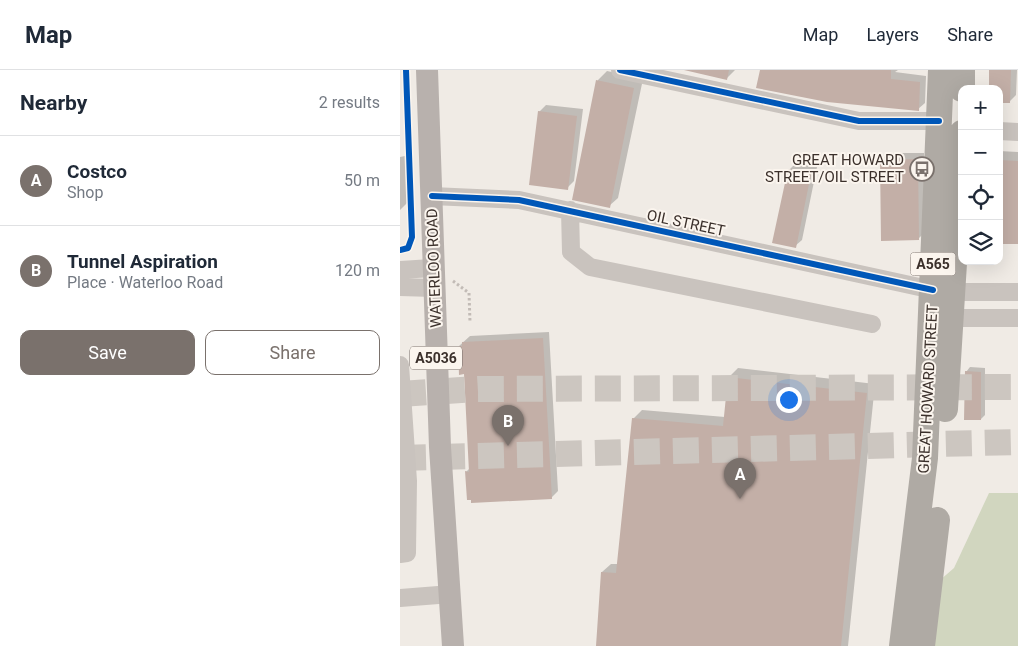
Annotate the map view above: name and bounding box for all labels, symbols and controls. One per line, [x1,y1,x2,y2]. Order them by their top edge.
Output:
text: Map [25,21,72,49]
text: Map [803,24,838,45]
text: Layers [866,24,919,45]
text: Share [947,24,993,45]
map controls [958,85,1003,265]
button: + [958,85,1003,130]
text: Nearby [20,91,87,115]
text: 2 results [319,93,380,112]
button: − [958,130,1003,175]
place label: GREAT HOWARD STREET/OIL STREET [765,151,904,186]
bus stop icon: GREAT HOWARD STREET/OIL STREET [909,156,935,182]
text: Costco [67,160,127,183]
text: A [31,171,41,190]
text: 50 m [344,171,380,190]
button: locate [958,175,1003,220]
text: Shop [67,183,103,202]
street label: OIL STREET [645,206,727,240]
street label: WATERLOO ROAD [423,208,445,328]
button: layers [958,220,1003,265]
text: Tunnel Aspiration [67,250,218,273]
road number: A565 [910,252,956,275]
text: B [31,261,41,280]
text: 120 m [335,261,380,280]
text: Place · Waterloo Road [67,273,223,292]
street label: GREAT HOWARD STREET [915,304,941,474]
button: Save [20,330,195,375]
button: Share [205,330,380,375]
road number: A5036 [410,346,462,370]
your location [776,387,802,413]
pin: B [492,405,524,446]
pin: A [724,458,756,499]

